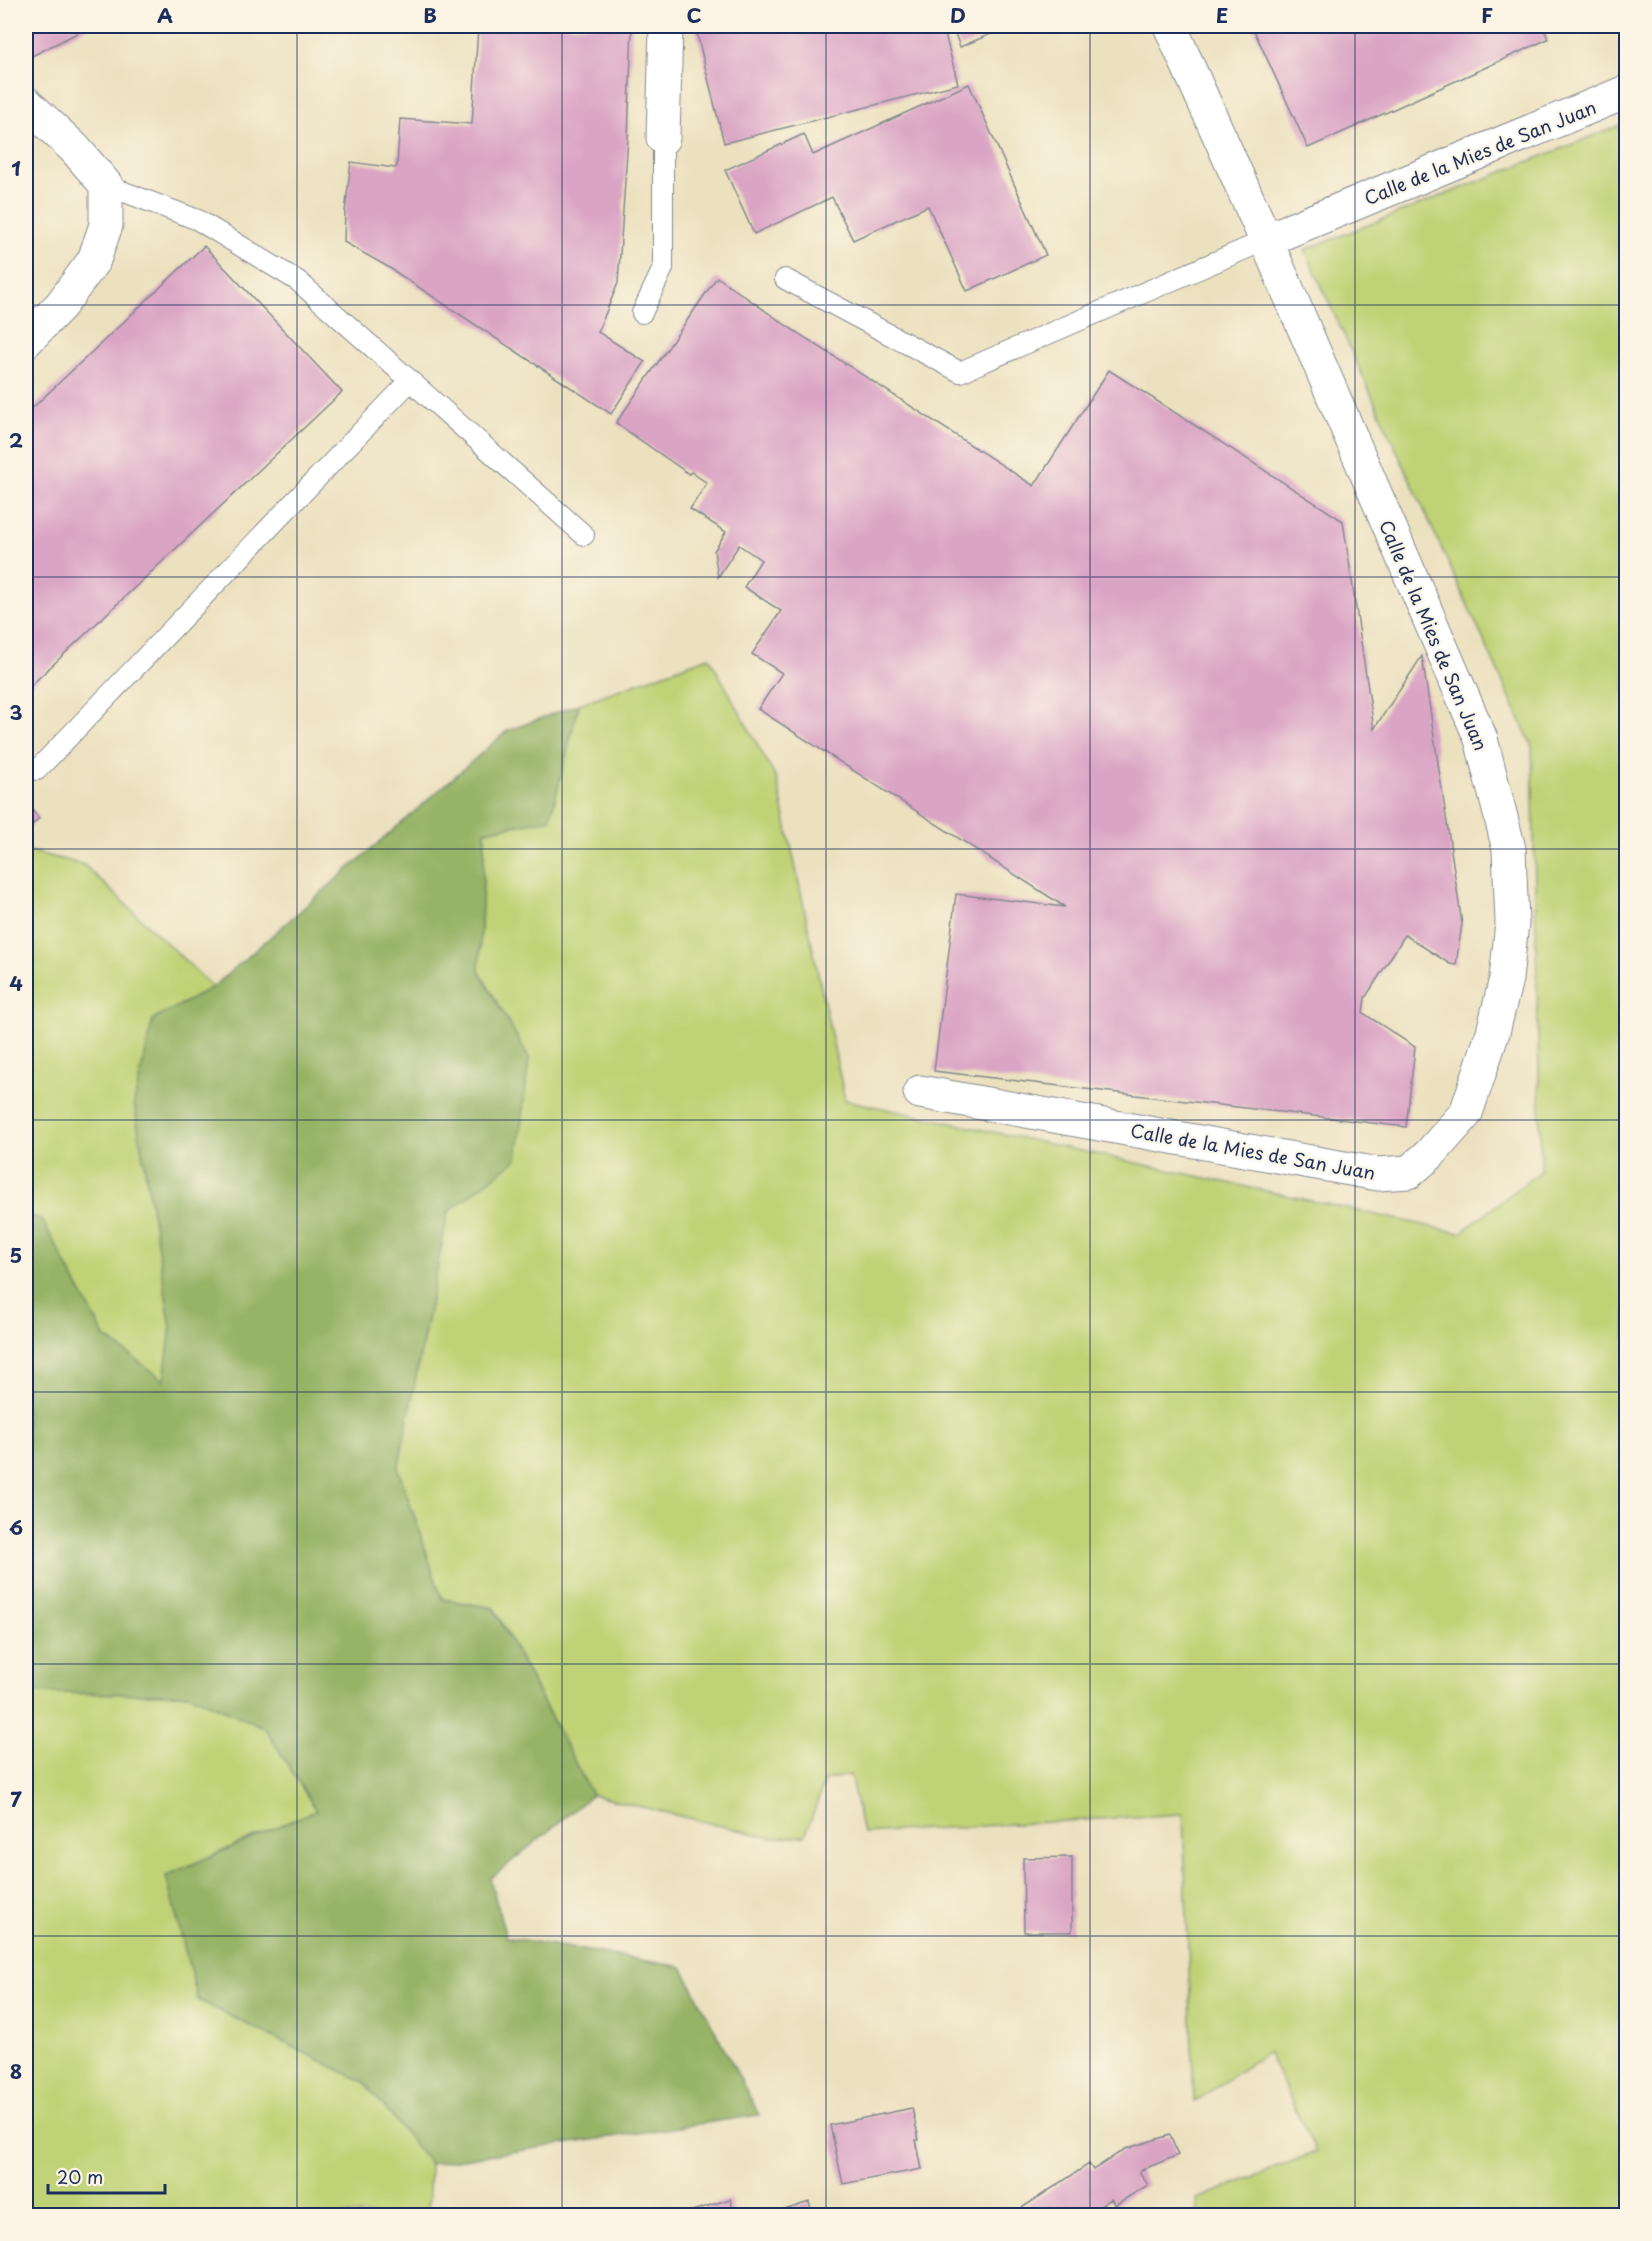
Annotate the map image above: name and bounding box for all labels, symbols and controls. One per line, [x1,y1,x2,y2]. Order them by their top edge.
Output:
text: A [157,0,173,30]
text: B [423,0,437,30]
text: C [686,0,702,30]
text: D [950,0,966,30]
text: E [1216,0,1228,30]
text: F [1481,0,1493,30]
street label: Calle de la Mies de San Juan [1360,93,1600,211]
text: 1 [11,153,21,183]
text: 2 [9,425,23,455]
street label: Calle de la Mies de San Juan [1373,516,1495,754]
text: 3 [9,697,23,727]
text: 4 [9,968,23,998]
street label: Calle de la Mies de San Juan [1129,1116,1377,1186]
text: 5 [10,1240,22,1270]
text: 6 [9,1512,23,1542]
text: 7 [10,1784,22,1814]
text: 8 [10,2056,22,2086]
scale bar [48,2157,165,2195]
text: 20 m [57,2163,103,2190]

